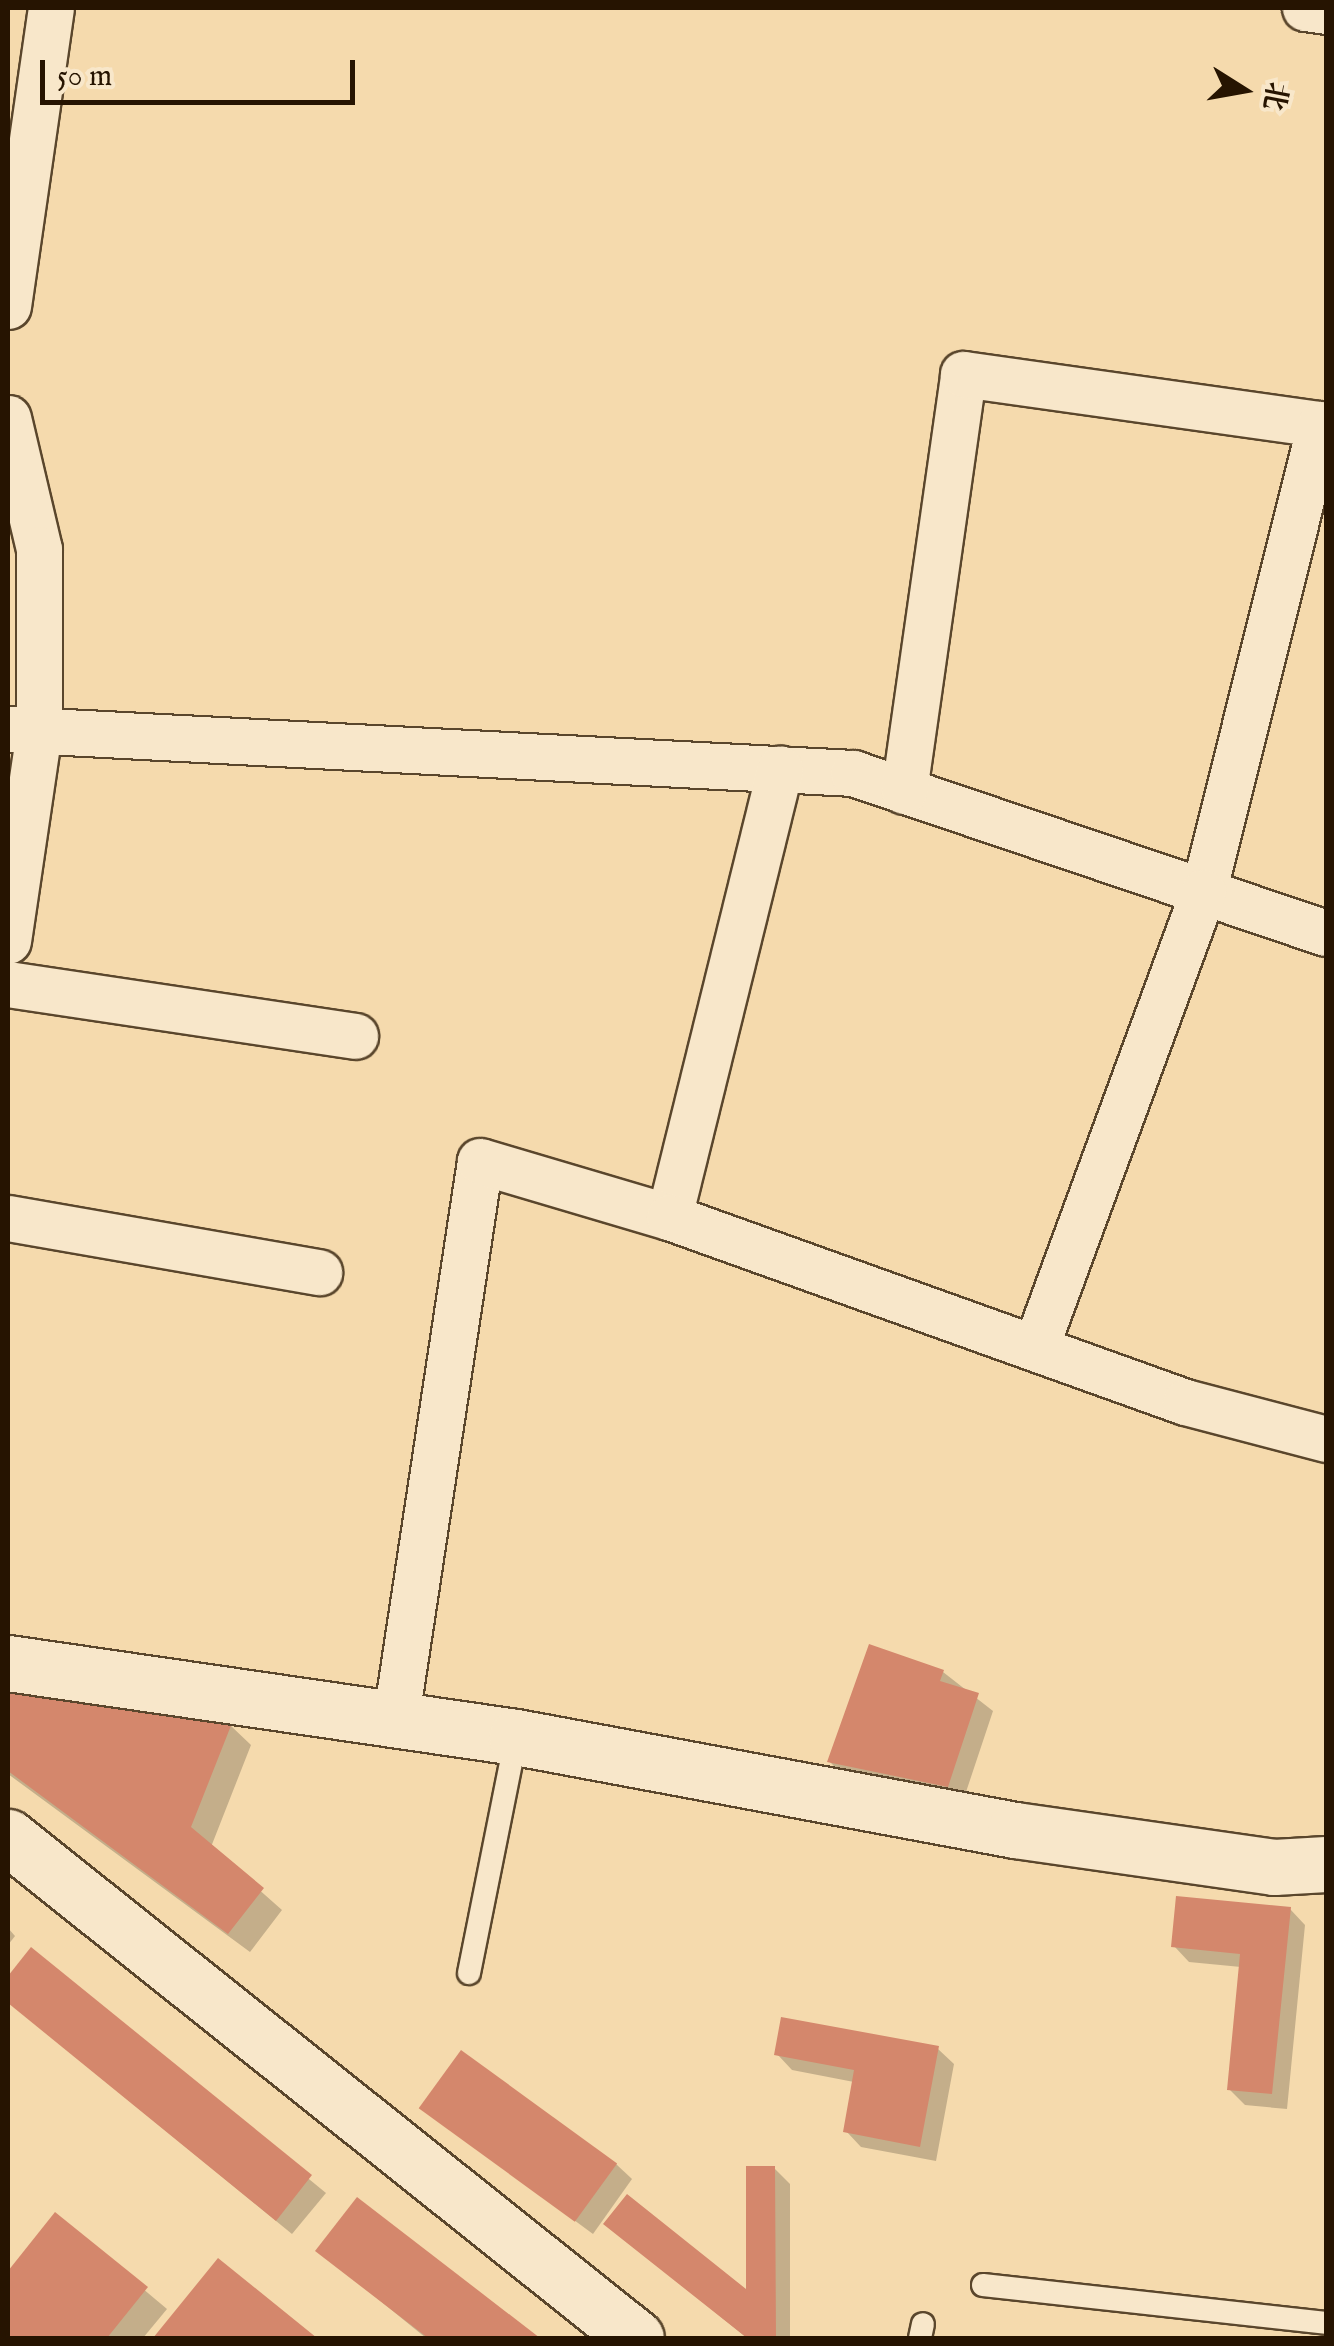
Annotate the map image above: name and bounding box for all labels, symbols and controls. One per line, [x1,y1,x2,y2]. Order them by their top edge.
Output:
scale bar [45,40,360,102]
north arrow [1194,40,1294,140]
text: 50 m [57,58,112,96]
text: 北 [1254,79,1294,113]

